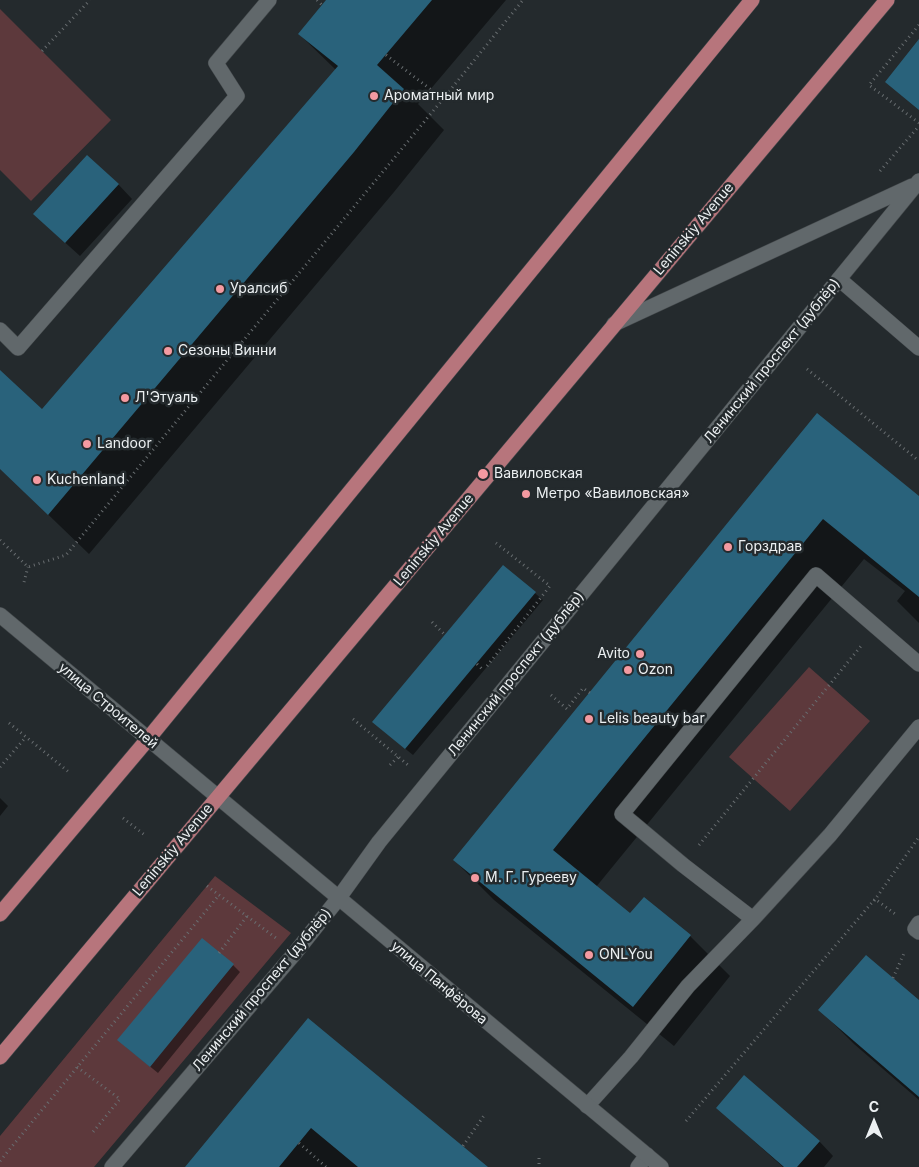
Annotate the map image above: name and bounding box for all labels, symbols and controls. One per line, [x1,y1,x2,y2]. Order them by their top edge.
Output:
place label: Ароматный мир [384,88,494,104]
marker: Ароматный мир [368,90,380,102]
street label: Leninskiy Avenue [650,179,738,279]
street label: Ленинский проспект (дублёр) [700,275,844,447]
place label: Уралсиб [230,281,287,297]
marker: Уралсиб [214,283,226,295]
place label: Сезоны Винни [178,343,276,359]
marker: Сезоны Винни [162,345,174,357]
place label: Л'Этуаль [135,390,198,406]
marker: Л'Этуаль [119,392,131,404]
place label: Landoor [97,436,152,452]
marker: Landoor [81,438,93,450]
place label: Вавиловская [494,466,583,482]
marker: Вавиловская [476,467,490,481]
place label: Kuchenland [47,472,125,488]
marker: Kuchenland [31,474,43,486]
place label: Метро «Вавиловская» [536,486,690,502]
marker: Метро «Вавиловская» [520,488,532,500]
street label: Leninskiy Avenue [390,490,478,590]
place label: Горздрав [738,539,802,555]
marker: Горздрав [722,541,734,553]
street label: Ленинский проспект (дублёр) [444,588,588,760]
place label: Avito [597,646,630,662]
marker: Avito [634,648,646,660]
street label: улица Строителей [55,659,161,753]
place label: Ozon [638,662,673,678]
marker: Ozon [622,664,634,676]
place label: Lelis beauty bar [599,711,705,727]
marker: Lelis beauty bar [583,713,595,725]
street label: Leninskiy Avenue [129,800,217,900]
place label: М. Г. Гурееву [485,870,577,886]
marker: М. Г. Гурееву [469,872,481,884]
street label: Ленинский проспект (дублёр) [189,905,335,1075]
street label: улица Панфёрова [387,938,491,1028]
place label: ONLYou [599,947,653,963]
marker: ONLYou [583,949,595,961]
north arrow [849,1097,899,1147]
text: С [869,1098,879,1115]

